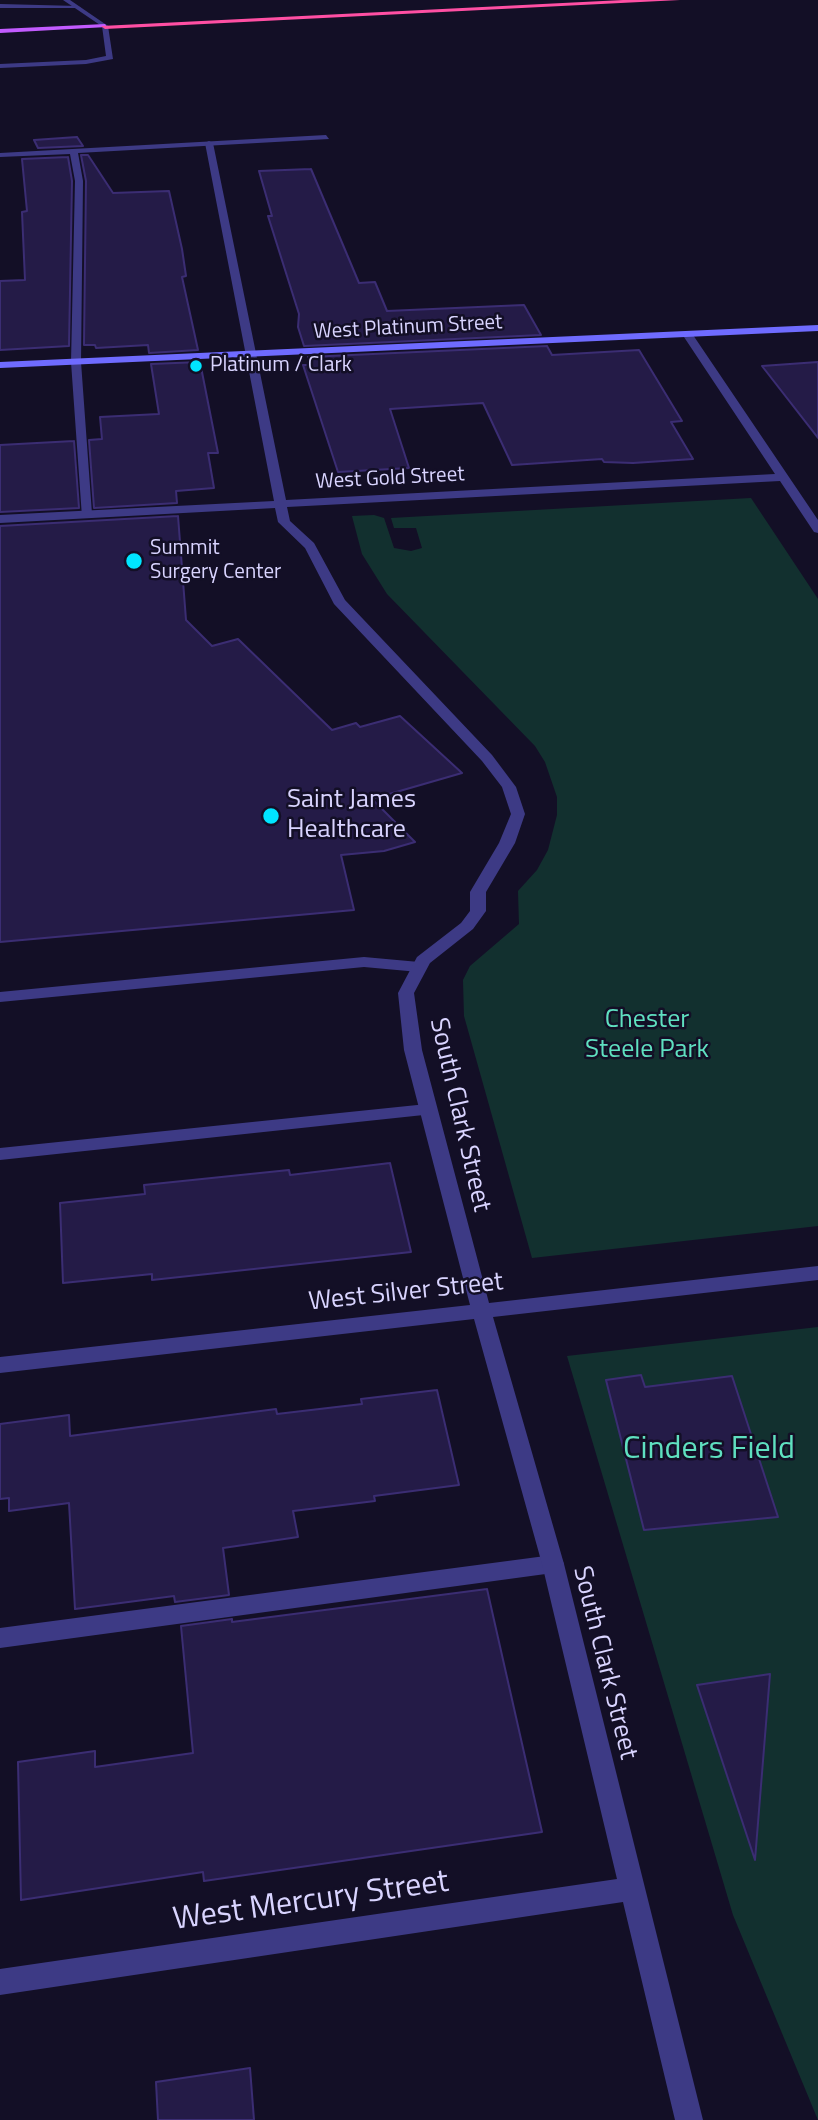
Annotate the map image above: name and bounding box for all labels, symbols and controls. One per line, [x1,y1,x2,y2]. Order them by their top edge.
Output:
street label: West Platinum Street [313,310,503,346]
place label: Platinum / Clark [210,353,352,379]
marker: Platinum / Clark [188,358,204,374]
street label: West Gold Street [315,463,465,495]
place label: Summit Surgery Center [150,536,281,586]
marker: Summit Surgery Center [124,551,144,571]
place label: Saint James Healthcare [287,785,416,846]
marker: Saint James Healthcare [261,806,281,826]
park label: Chester Steele Park [585,1005,709,1066]
street label: South Clark Street [422,1015,496,1215]
street label: West Silver Street [307,1267,505,1319]
park label: Cinders Field [623,1431,795,1469]
street label: South Clark Street [565,1563,643,1763]
street label: West Mercury Street [171,1864,451,1940]

